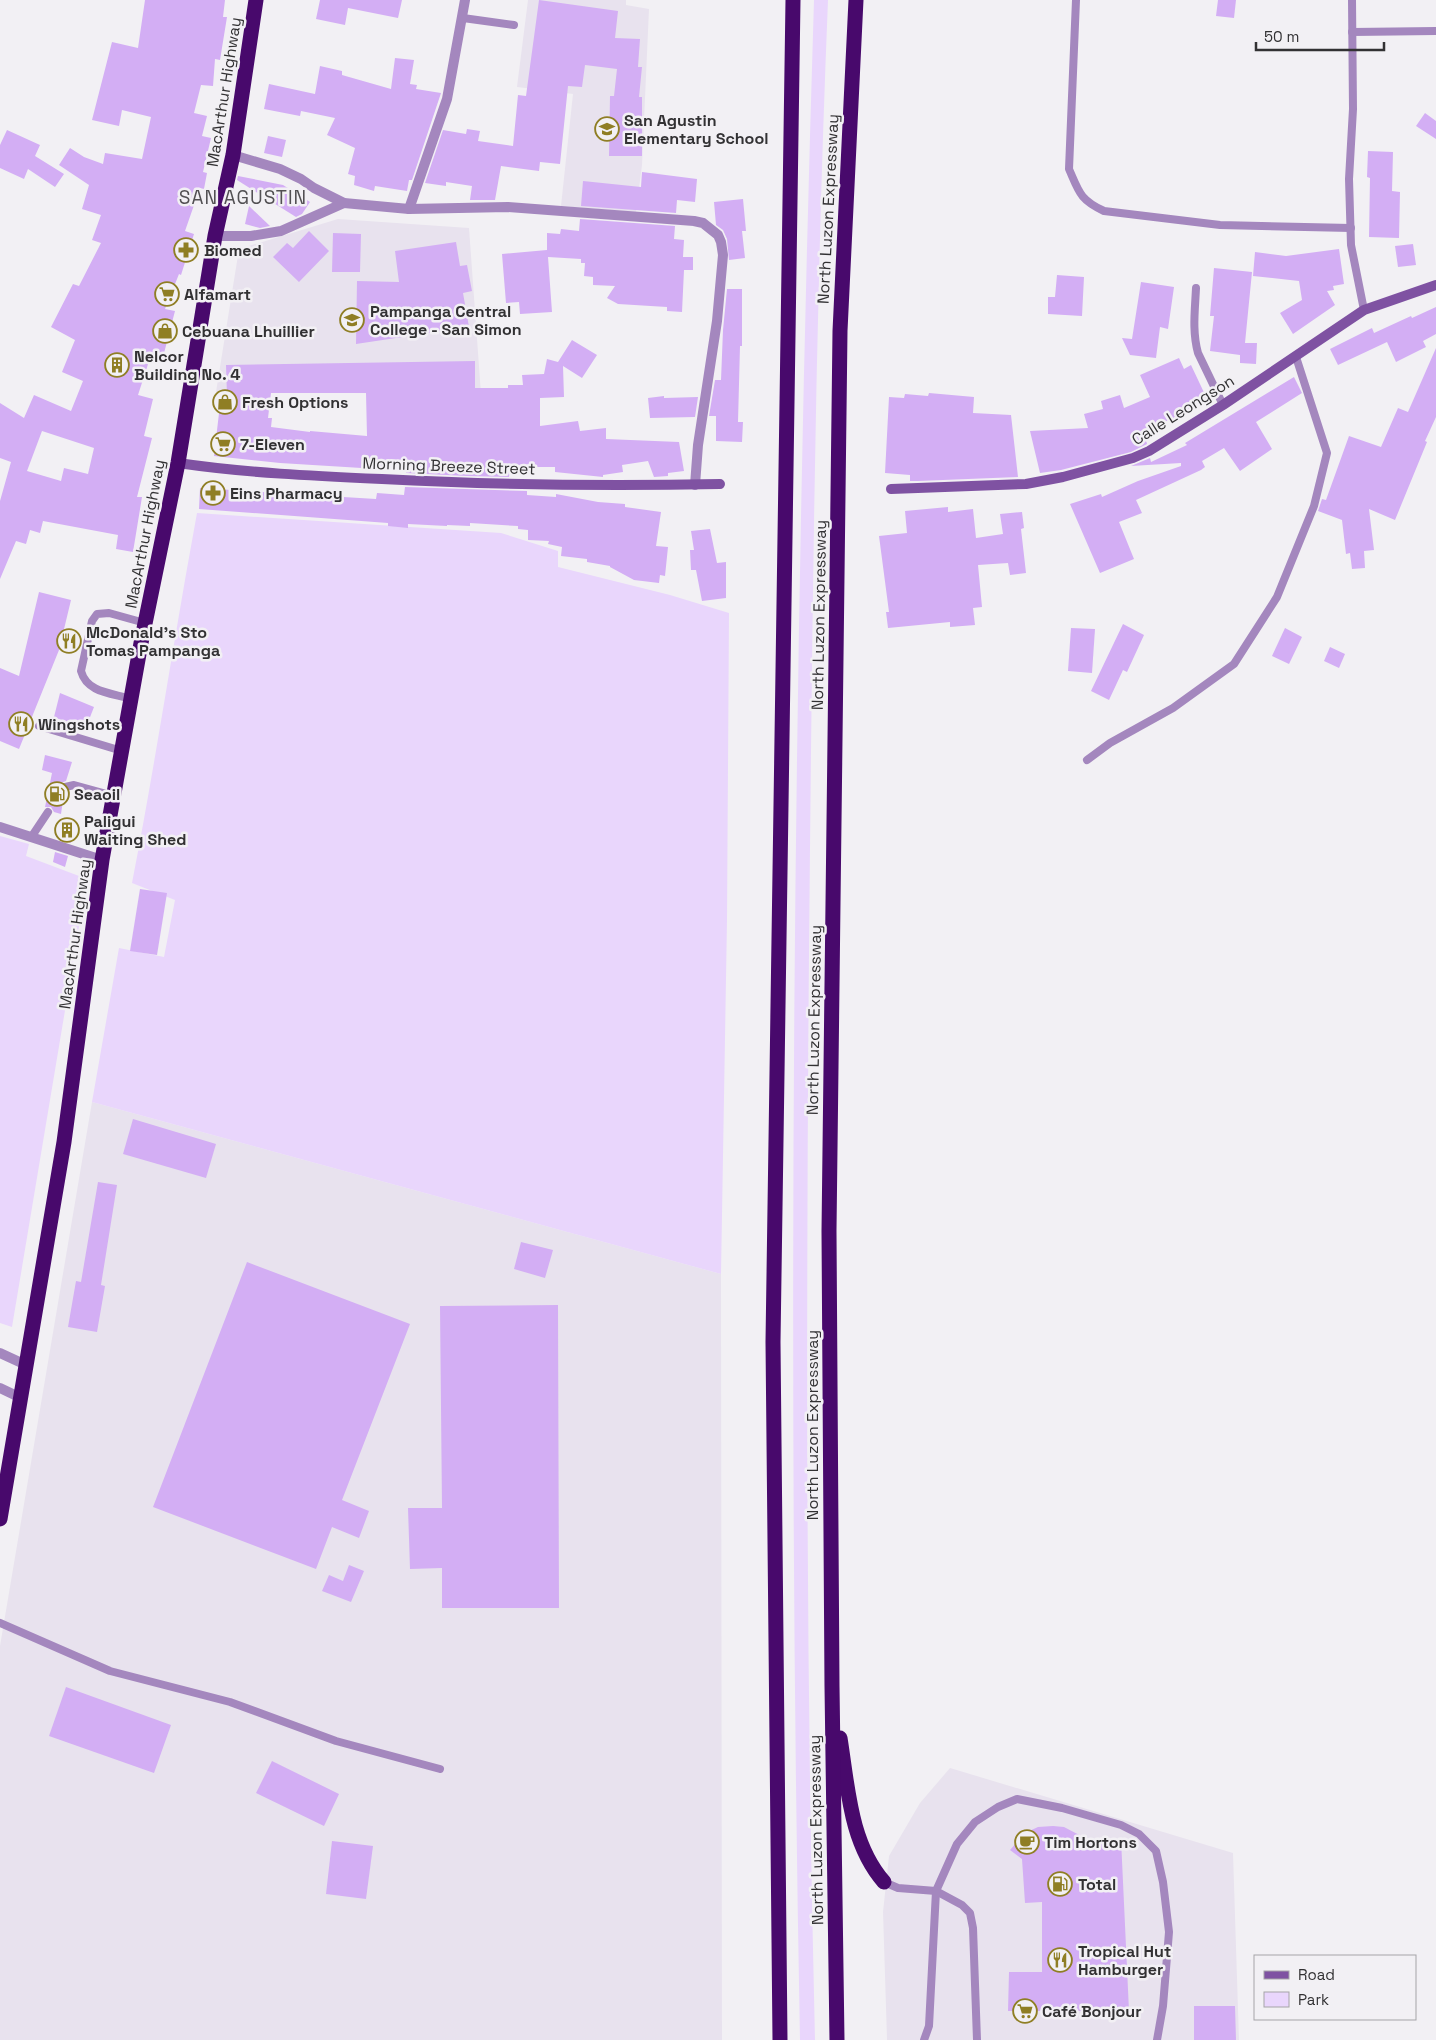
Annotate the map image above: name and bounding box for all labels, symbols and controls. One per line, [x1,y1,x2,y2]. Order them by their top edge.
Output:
street label: MacArthur Highway [202,16,246,168]
scale bar [1256,20,1384,52]
text: 50 m [1264,27,1299,46]
place label: San Agustin Elementary School [624,110,768,149]
street label: North Luzon Expressway [813,113,843,305]
school or university icon: San Agustin Elementary School [594,116,620,142]
district label: SAN AGUSTIN [179,185,307,210]
pharmacy icon: Biomed [173,237,199,263]
place label: Biomed [204,240,262,261]
supermarket icon: Alfamart [154,281,180,307]
place label: Alfamart [184,284,251,305]
place label: Pampanga Central College - San Simon [370,301,522,340]
school or university icon: Pampanga Central College - San Simon [339,307,365,333]
shop icon: Cebuana Lhuillier [152,318,178,344]
place label: Cebuana Lhuillier [182,321,315,342]
place label: Nelcor Building No. 4 [134,346,241,385]
building icon: Nelcor Building No. 4 [104,352,130,378]
street label: Calle Leongson [1128,370,1238,450]
shop icon: Fresh Options [212,389,238,415]
place label: Fresh Options [242,392,348,413]
supermarket icon: 7-Eleven [210,431,236,457]
place label: 7-Eleven [240,434,305,455]
street label: Morning Breeze Street [362,452,536,480]
street label: MacArthur Highway [120,458,170,610]
pharmacy icon: Eins Pharmacy [200,480,226,506]
place label: Eins Pharmacy [230,483,343,504]
street label: North Luzon Expressway [807,520,831,710]
place label: McDonald's Sto Tomas Pampanga [86,622,220,661]
restaurant icon: McDonald's Sto Tomas Pampanga [56,628,82,654]
restaurant icon: Wingshots [8,711,34,737]
place label: Wingshots [38,714,120,735]
fuel station icon: Seaoil [44,781,70,807]
place label: Seaoil [74,784,120,805]
place label: Paligui Waiting Shed [84,811,186,850]
building icon: Paligui Waiting Shed [54,817,80,843]
street label: MacArthur Highway [54,858,96,1010]
street label: North Luzon Expressway [802,925,826,1115]
street label: North Luzon Expressway [802,1330,823,1520]
street label: North Luzon Expressway [804,1735,828,1925]
cafe icon: Tim Hortons [1014,1829,1040,1855]
place label: Tim Hortons [1044,1832,1137,1853]
fuel station icon: Total [1047,1871,1073,1897]
place label: Total [1078,1874,1116,1895]
place label: Tropical Hut Hamburger [1078,1941,1171,1980]
restaurant icon: Tropical Hut Hamburger [1047,1947,1073,1973]
legend [1254,1955,1416,2020]
text: Road [1298,1965,1335,1984]
text: Park [1298,1990,1329,2009]
supermarket icon: Café Bonjour [1012,1998,1038,2024]
place label: Café Bonjour [1042,2001,1142,2022]

